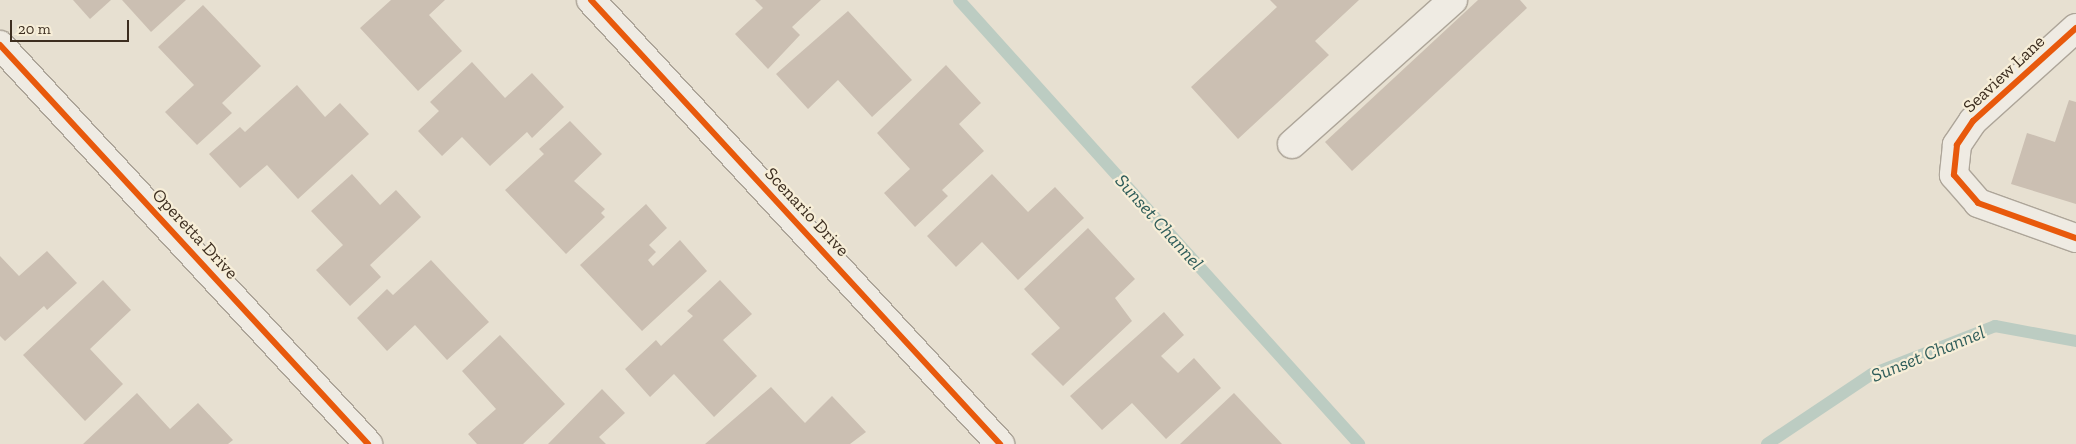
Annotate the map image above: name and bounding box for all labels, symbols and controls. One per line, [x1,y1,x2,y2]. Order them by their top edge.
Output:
scale bar [12,10,131,42]
text: 20 m [18,20,51,38]
street label: Seaview Lane [1959,31,2049,117]
street label: Scenario Drive [760,163,854,261]
water label: Sunset Channel [1110,170,1208,274]
street label: Operetta Drive [148,184,242,284]
water label: Sunset Channel [1868,321,1988,387]

